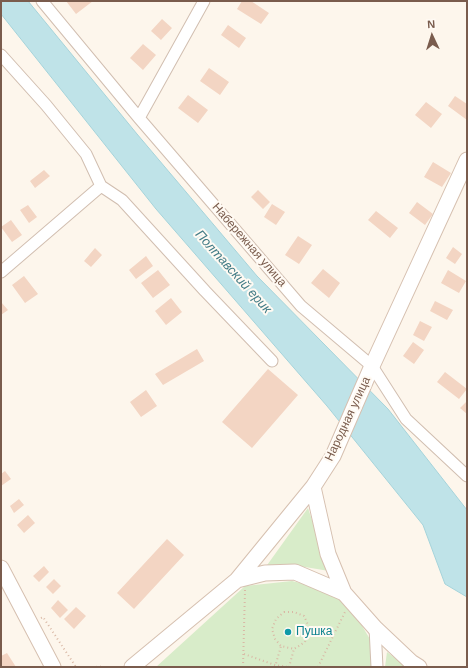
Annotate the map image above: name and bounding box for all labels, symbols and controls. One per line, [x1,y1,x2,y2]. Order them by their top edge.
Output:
north arrow [412,16,452,56]
text: N [427,18,436,30]
street label: Набережная улица [209,200,289,290]
water label: Полтавский ерик [192,227,274,317]
street label: Народная улица [322,374,374,464]
place label: Пушка [296,625,332,639]
marker: Пушка [283,627,293,637]

